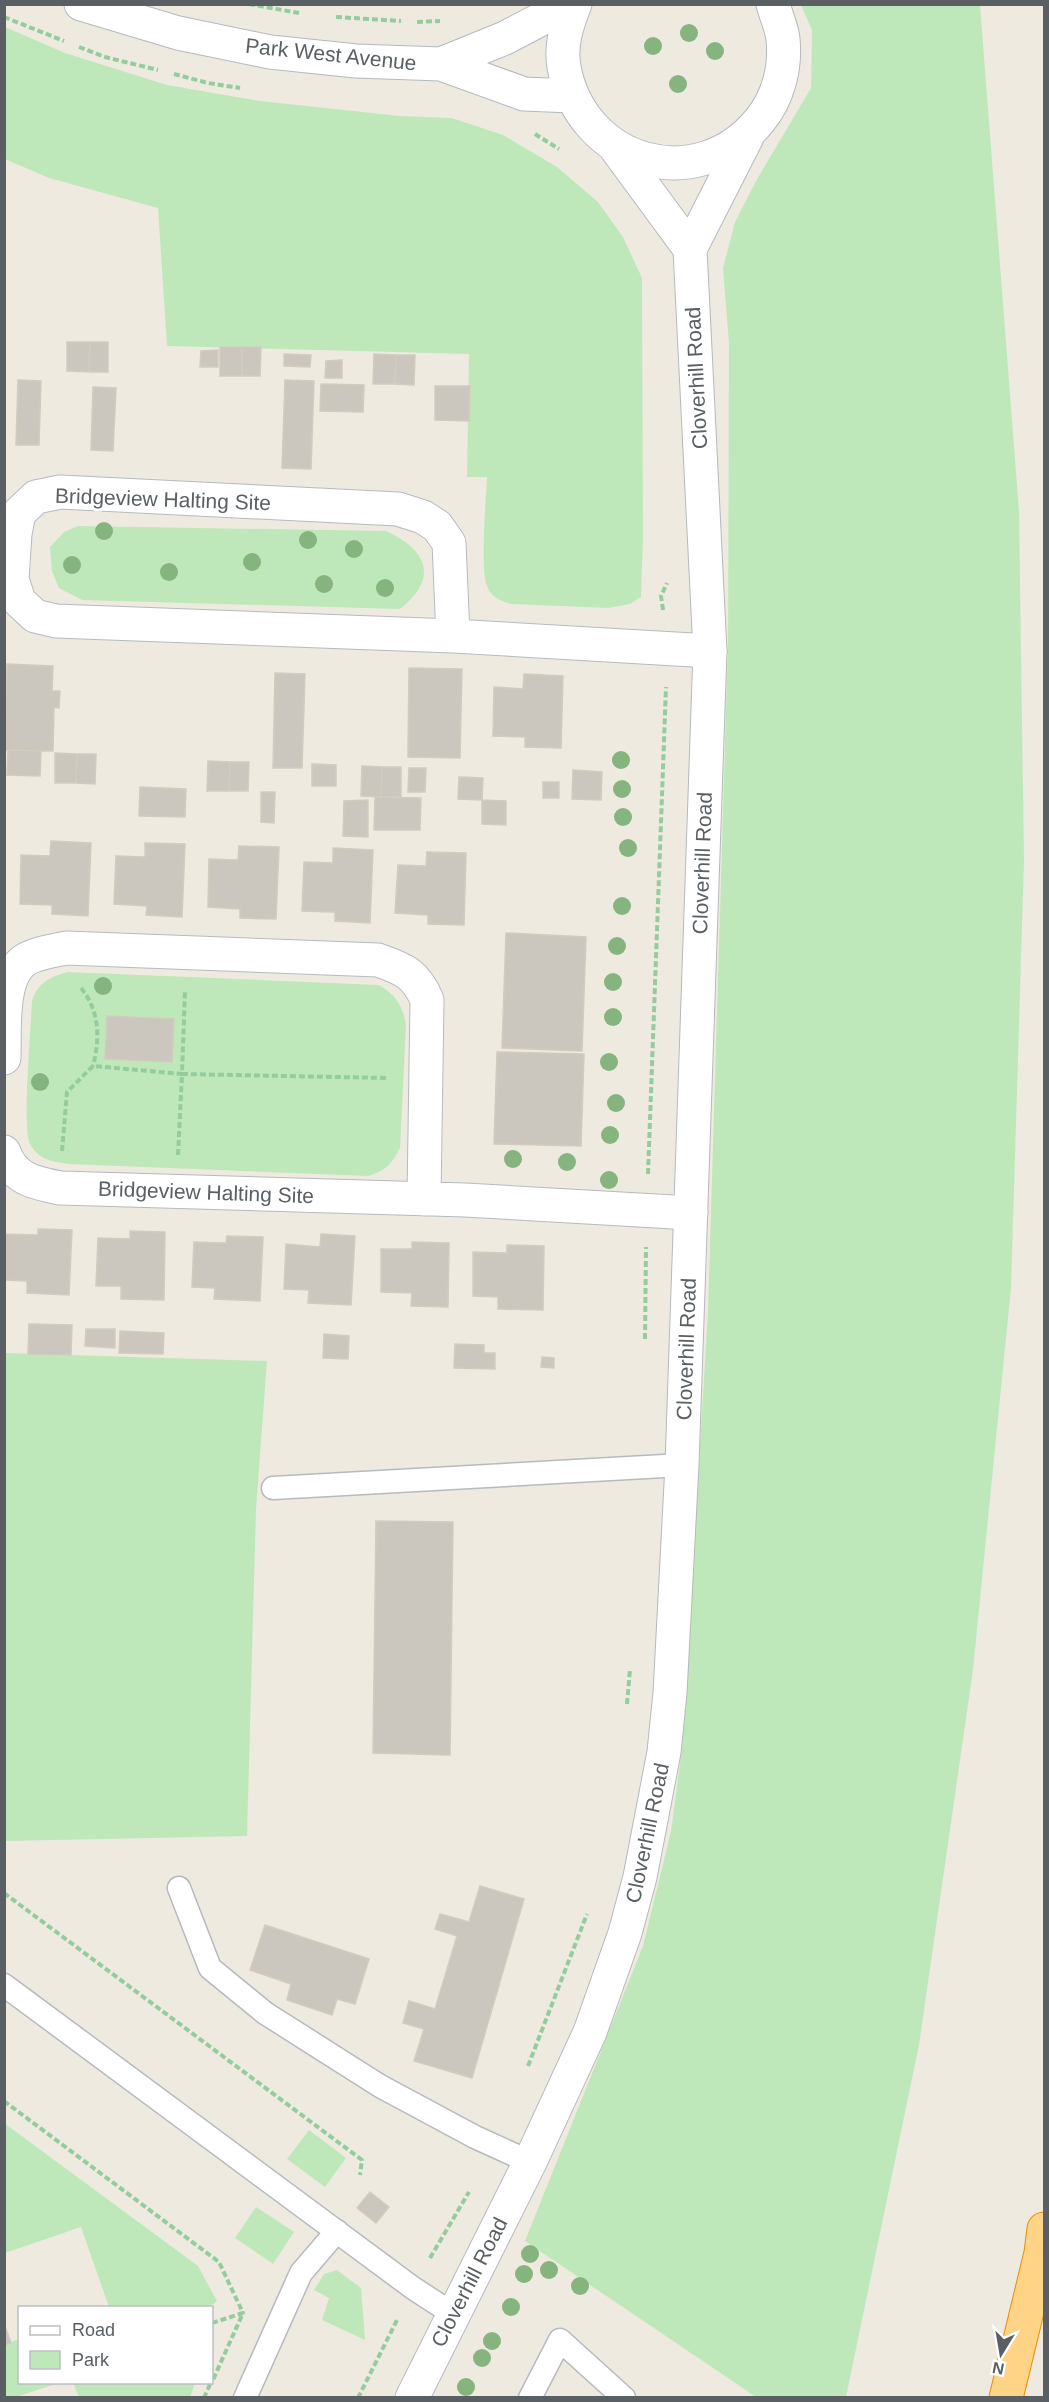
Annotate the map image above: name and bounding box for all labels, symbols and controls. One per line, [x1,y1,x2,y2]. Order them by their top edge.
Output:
street label: Park West Avenue [244,34,418,74]
street label: Cloverhill Road [681,306,711,450]
street label: Bridgeview Halting Site [55,484,271,514]
street label: Cloverhill Road [688,791,716,935]
street label: Bridgeview Halting Site [98,1177,314,1207]
street label: Cloverhill Road [672,1277,700,1421]
street label: Cloverhill Road [621,1761,673,1905]
street label: Cloverhill Road [426,2213,512,2351]
legend [18,2306,213,2384]
text: Road [72,2320,115,2340]
north arrow [971,2324,1031,2384]
text: Park [72,2350,110,2370]
text: N [991,2359,1006,2378]

